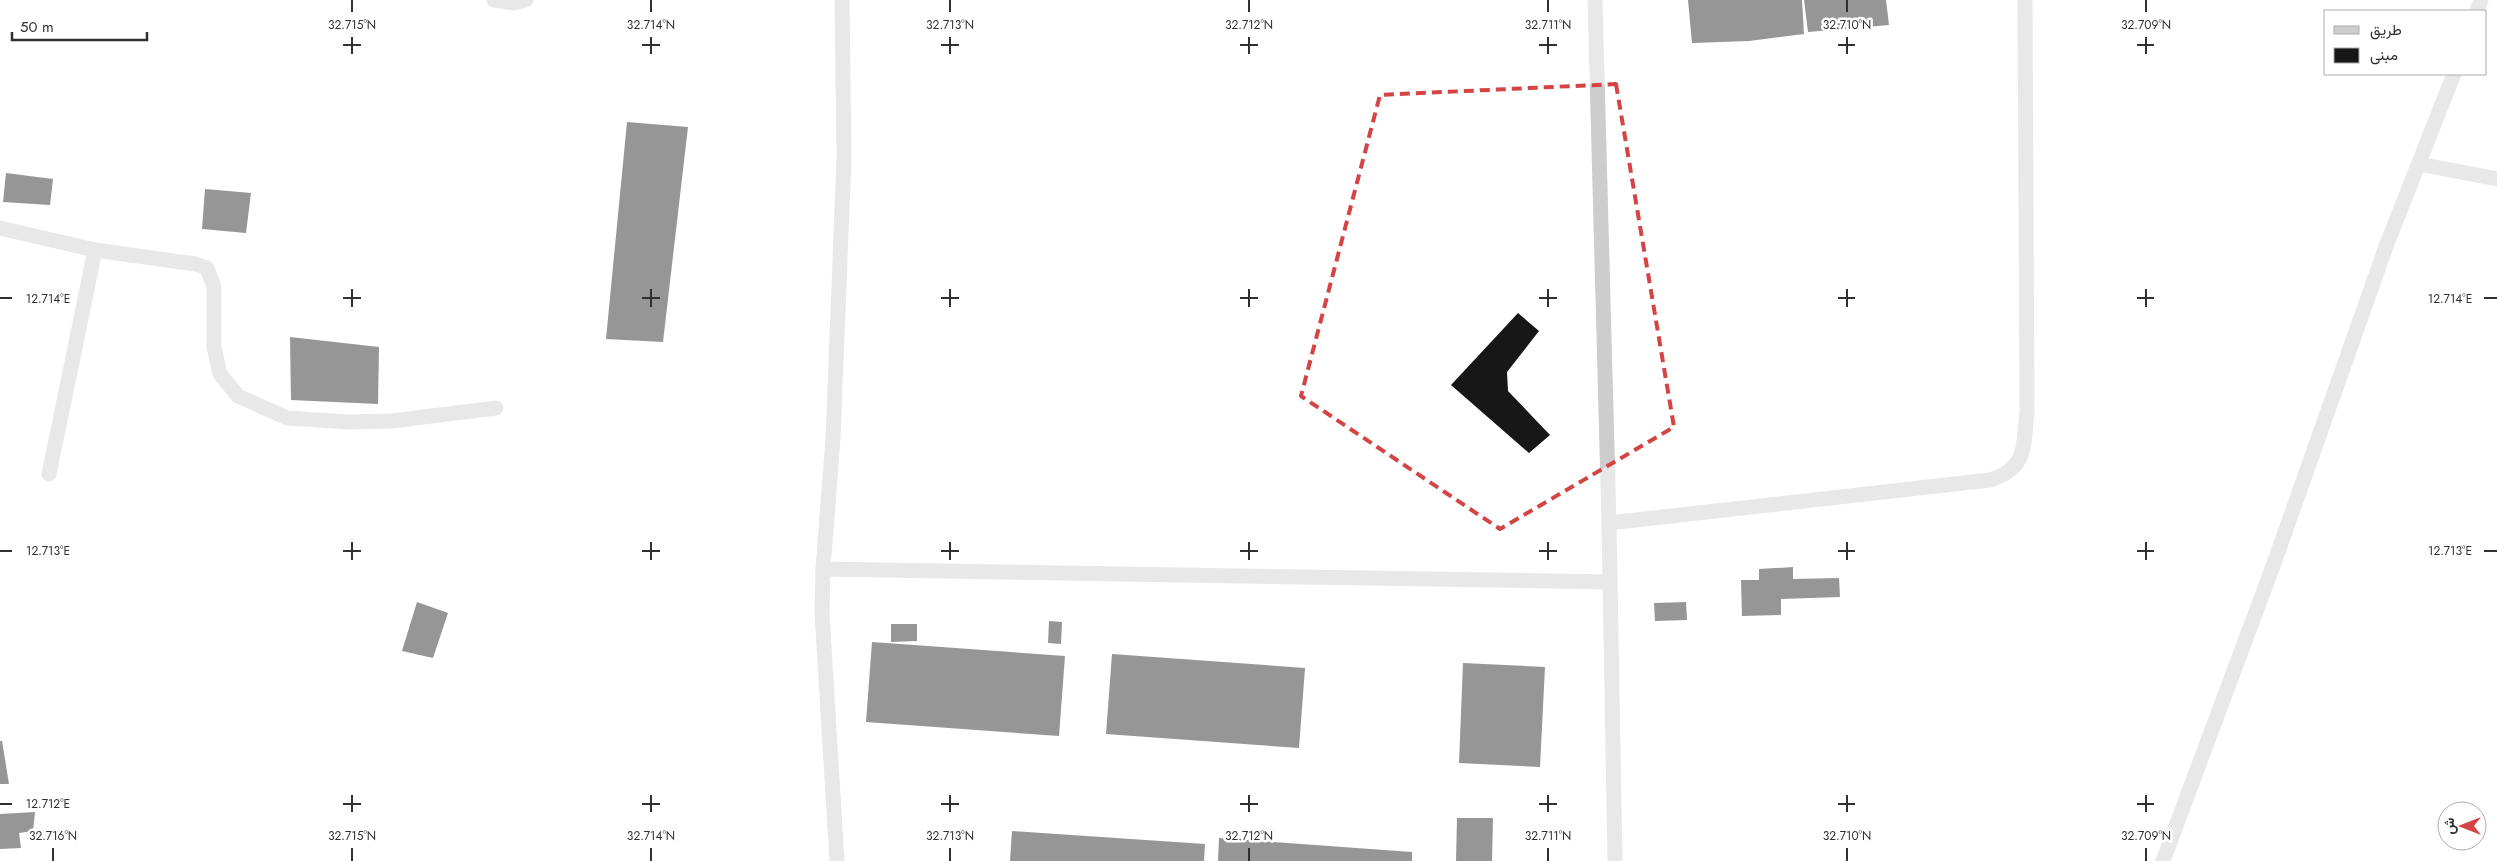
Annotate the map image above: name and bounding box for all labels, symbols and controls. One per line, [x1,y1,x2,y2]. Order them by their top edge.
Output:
scale bar [12,10,148,42]
legend [2324,10,2487,75]
text: 50 m [20,16,54,38]
text: 32.715°N [328,16,376,34]
text: 32.714°N [627,16,675,34]
text: 32.713°N [926,16,974,34]
text: 32.712°N [1225,16,1273,34]
text: 32.711°N [1525,16,1571,34]
text: 32.710°N [1823,16,1871,34]
text: 32.709°N [2121,16,2171,34]
text: طريق [2370,19,2402,41]
text: مبنى [2370,44,2398,66]
text: 12.714°E [26,290,70,308]
text: 12.714°E [2428,290,2472,308]
text: 12.713°E [26,542,70,560]
text: 12.713°E [2428,542,2472,560]
text: 12.712°E [26,795,70,813]
north arrow [2437,801,2487,851]
text: ش [2439,817,2459,834]
text: 32.716°N [29,827,77,845]
text: 32.715°N [328,827,376,845]
text: 32.714°N [627,827,675,845]
text: 32.713°N [926,827,974,845]
text: 32.712°N [1225,827,1273,845]
text: 32.711°N [1525,827,1571,845]
text: 32.710°N [1823,827,1871,845]
text: 32.709°N [2121,827,2171,845]

